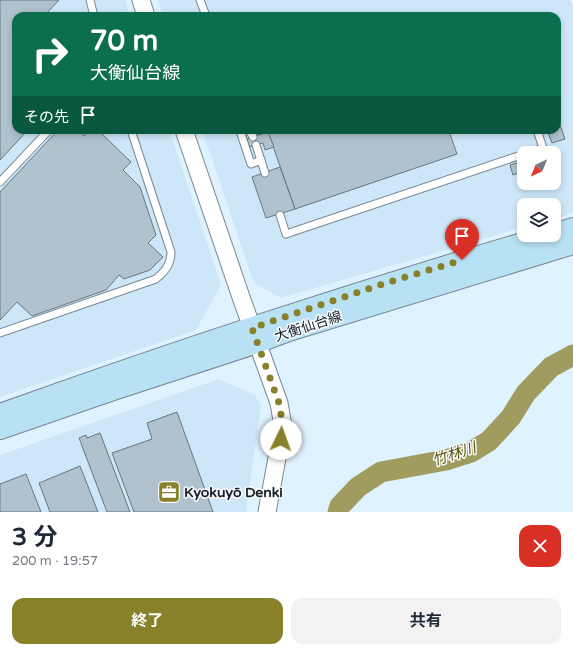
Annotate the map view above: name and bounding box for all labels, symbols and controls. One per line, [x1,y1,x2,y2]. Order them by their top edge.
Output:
text: 70 m [90,24,158,58]
icon: right [24,28,76,80]
text: 大衡仙台線 [90,62,180,84]
icon: arrive [77,104,99,126]
text: その先 [24,108,69,126]
north arrow [517,146,561,190]
map controls [517,146,561,242]
button: layers [517,198,561,242]
pin [445,219,479,260]
icon: arrive [451,225,473,247]
street label: 大衡仙台線 [272,308,344,345]
position arrow [260,418,302,460]
water label: 竹林川 [430,438,480,470]
office icon: Kyokuyō Denki [156,479,182,505]
place label: Kyokuyō Denki [184,484,283,501]
text: 3 分 [12,523,57,552]
button: close [519,525,561,567]
text: 200 m · 19:57 [12,553,98,569]
button: 終了 [12,598,283,644]
button: 共有 [291,598,561,644]

